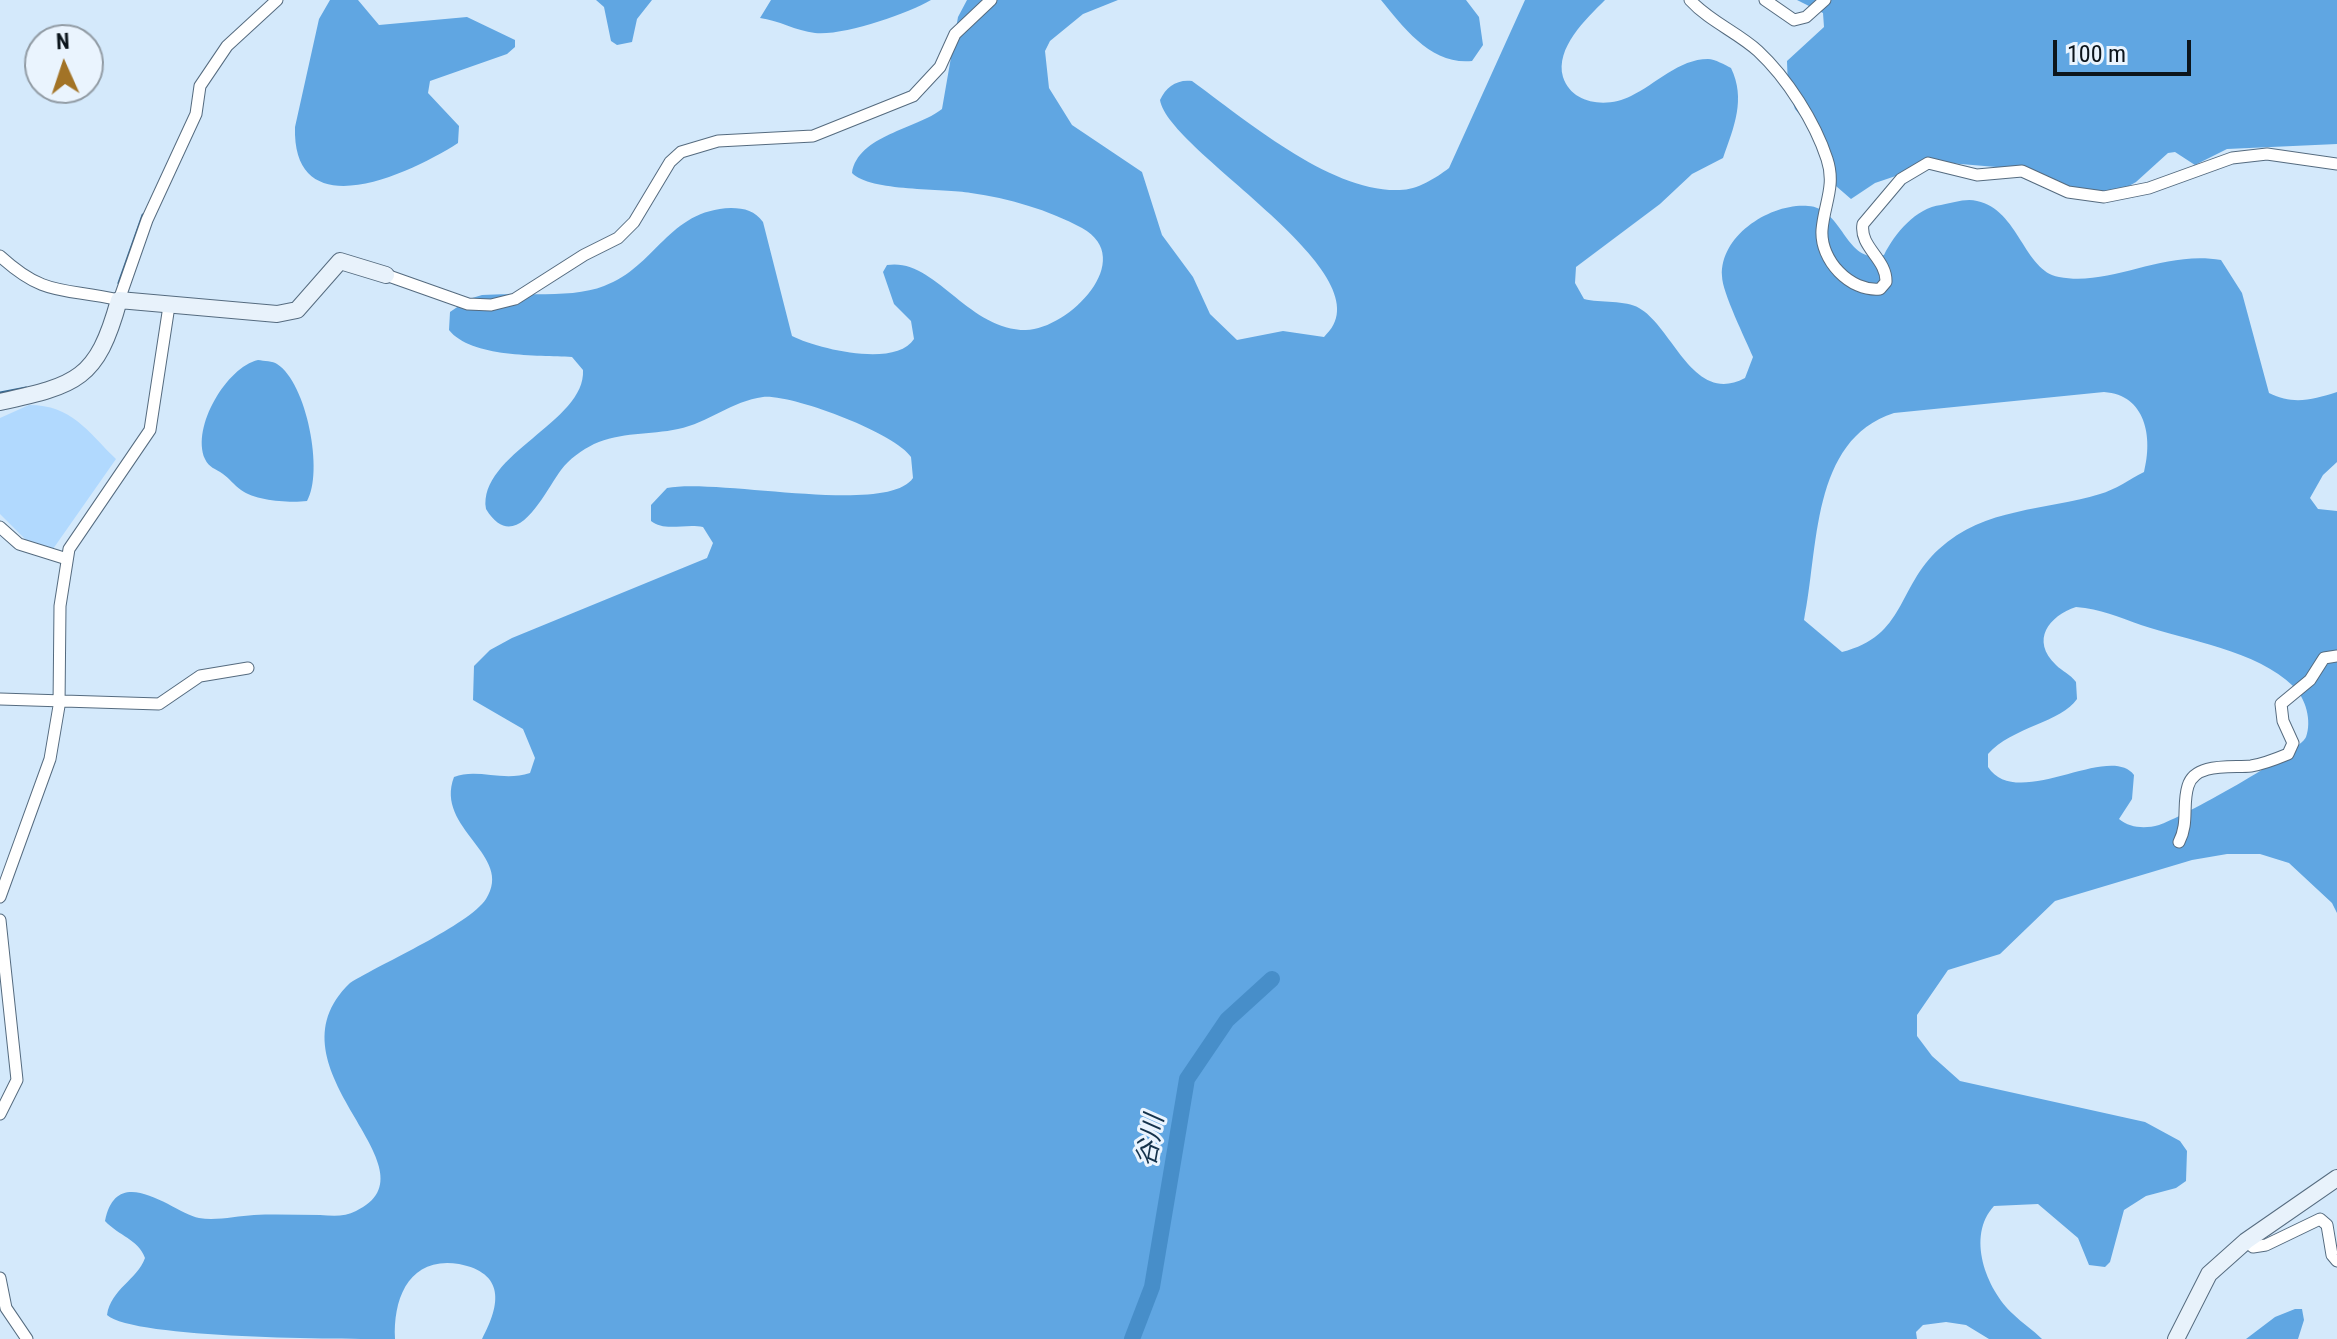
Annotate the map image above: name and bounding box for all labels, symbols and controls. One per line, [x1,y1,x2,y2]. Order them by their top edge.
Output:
north arrow [24,24,104,104]
scale bar [2057,24,2195,74]
text: N [55,29,70,54]
text: 100 m [2067,40,2126,68]
water label: 谷川 [1132,1113,1172,1169]

